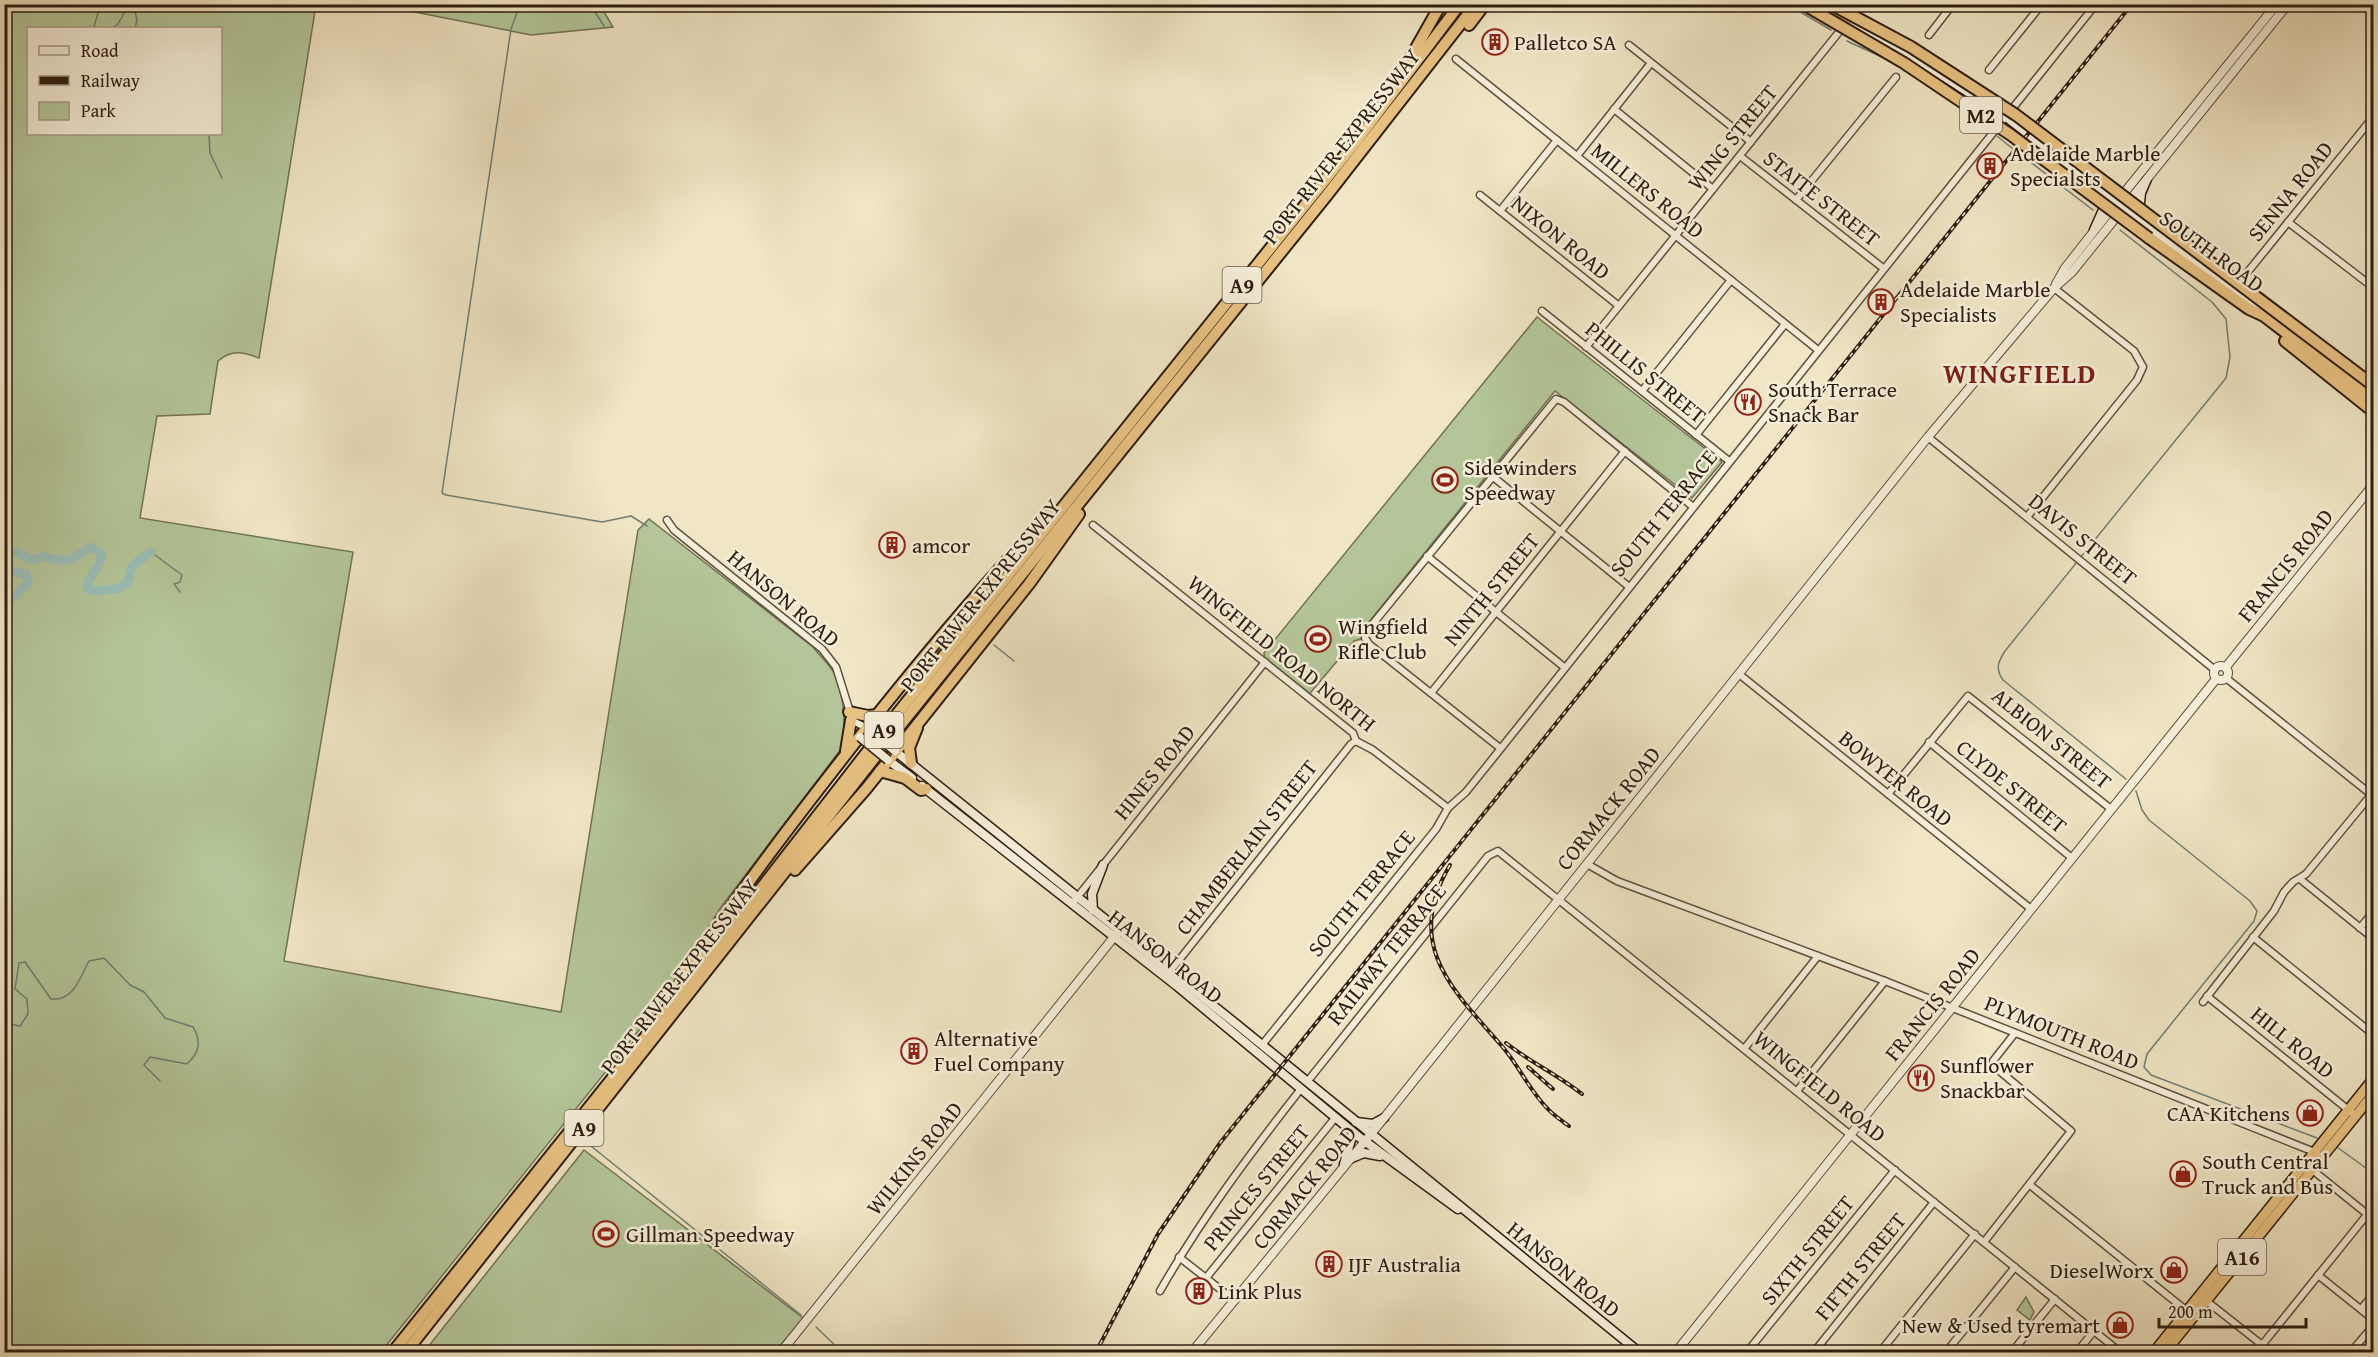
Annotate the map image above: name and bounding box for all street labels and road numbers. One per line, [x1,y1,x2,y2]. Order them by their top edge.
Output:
street label: PORT RIVER EXPRESSWAY [1254,41,1428,251]
street label: WING STREET [1679,77,1785,197]
road number: M2 [1960,97,2002,133]
street label: MILLERS ROAD [1584,134,1712,246]
street label: SENNA ROAD [2240,134,2340,248]
street label: STAITE STREET [1757,142,1887,254]
street label: NIXON ROAD [1504,187,1618,287]
street label: SOUTH ROAD [2153,202,2271,300]
road number: A9 [1222,267,1262,303]
street label: PHILLIS STREET [1579,313,1713,431]
street label: SOUTH TERRACE [1602,443,1724,583]
street label: DAVIS STREET [2022,485,2144,593]
street label: PORT RIVER EXPRESSWAY [892,491,1068,699]
street label: FRANCIS ROAD [2229,501,2341,629]
street label: NINTH STREET [1435,525,1547,653]
street label: HANSON ROAD [721,541,847,655]
street label: WINGFIELD ROAD NORTH [1181,567,1383,739]
street label: ALBION STREET [1985,680,2119,796]
road number: A9 [864,712,904,748]
street label: HINES ROAD [1106,717,1202,827]
street label: BOWYER ROAD [1832,722,1960,834]
street label: CLYDE STREET [1950,731,2074,841]
street label: CORMACK ROAD [1548,739,1668,877]
street label: CHAMBERLAIN STREET [1167,753,1325,941]
street label: SOUTH TERRACE [1300,823,1422,963]
street label: PORT RIVER EXPRESSWAY [592,871,766,1081]
street label: RAILWAY TERRACE [1319,876,1453,1032]
street label: HANSON ROAD [1102,901,1230,1011]
street label: FRANCIS ROAD [1876,940,1988,1068]
street label: PLYMOUTH ROAD [1980,986,2144,1078]
street label: HILL ROAD [2244,998,2342,1086]
street label: WINGFIELD ROAD [1747,1022,1893,1150]
street label: WILKINS ROAD [858,1094,970,1222]
road number: A9 [564,1110,604,1146]
street label: PRINCES STREET [1195,1117,1317,1257]
street label: CORMACK ROAD [1244,1118,1364,1256]
street label: SIXTH STREET [1753,1188,1861,1312]
street label: FIFTH STREET [1807,1205,1913,1327]
street label: HANSON ROAD [1500,1213,1628,1325]
road number: A16 [2218,1239,2266,1275]

